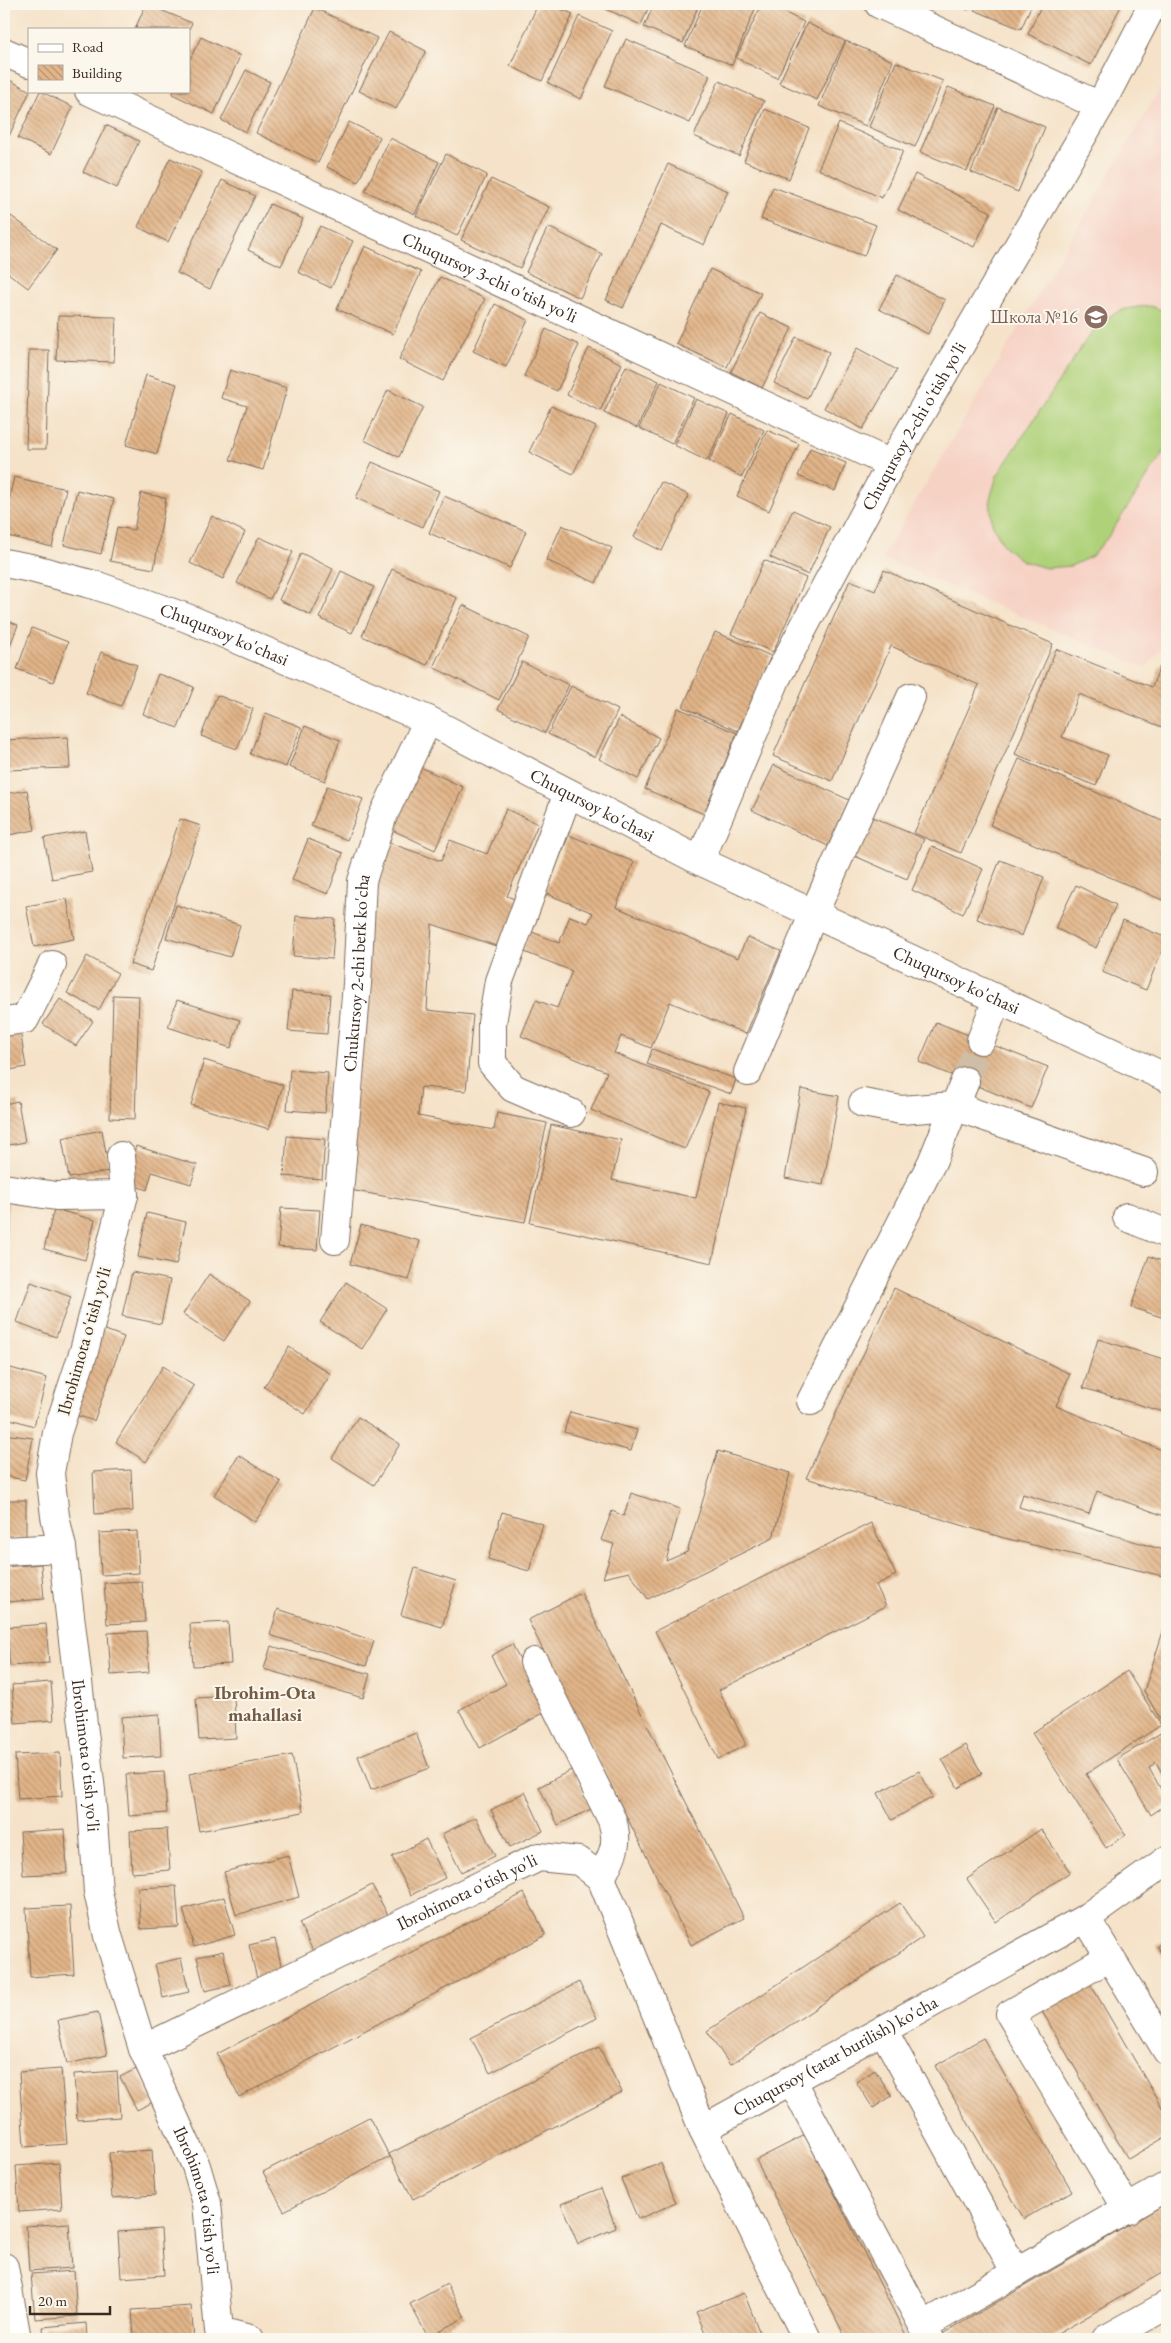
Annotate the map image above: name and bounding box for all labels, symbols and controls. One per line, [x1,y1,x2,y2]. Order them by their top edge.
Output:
legend [28,28,190,92]
text: Road [72,37,104,56]
text: Building [72,63,122,82]
street label: Chuqursoy 3-chi o'tish yo'li [399,226,582,328]
school or university icon: Школа №16 [1083,304,1109,330]
place label: Школа №16 [990,305,1078,328]
street label: Chuqursoy 2-chi o'tish yo'li [856,337,971,514]
street label: Chuqursoy ko'chasi [157,597,293,671]
street label: Chuqursoy ko'chasi [526,763,659,847]
street label: Chukursoy 2-chi berk ko'cha [337,870,375,1073]
street label: Chuqursoy ko'chasi [889,940,1024,1019]
street label: Ibrohimota o'tish yo'li [51,1264,116,1418]
street label: Ibrohimota o'tish yo'li [67,1678,106,1833]
district label: Ibrohim-Ota mahallasi [214,1680,316,1727]
street label: Ibrohimota o'tish yo'li [393,1847,541,1935]
street label: Chuqursoy (tatar burilish) ko'cha [729,1990,942,2121]
street label: Ibrohimota o'tish yo'li [168,2122,226,2276]
scale bar [30,2283,110,2315]
text: 20 m [38,2291,67,2310]

